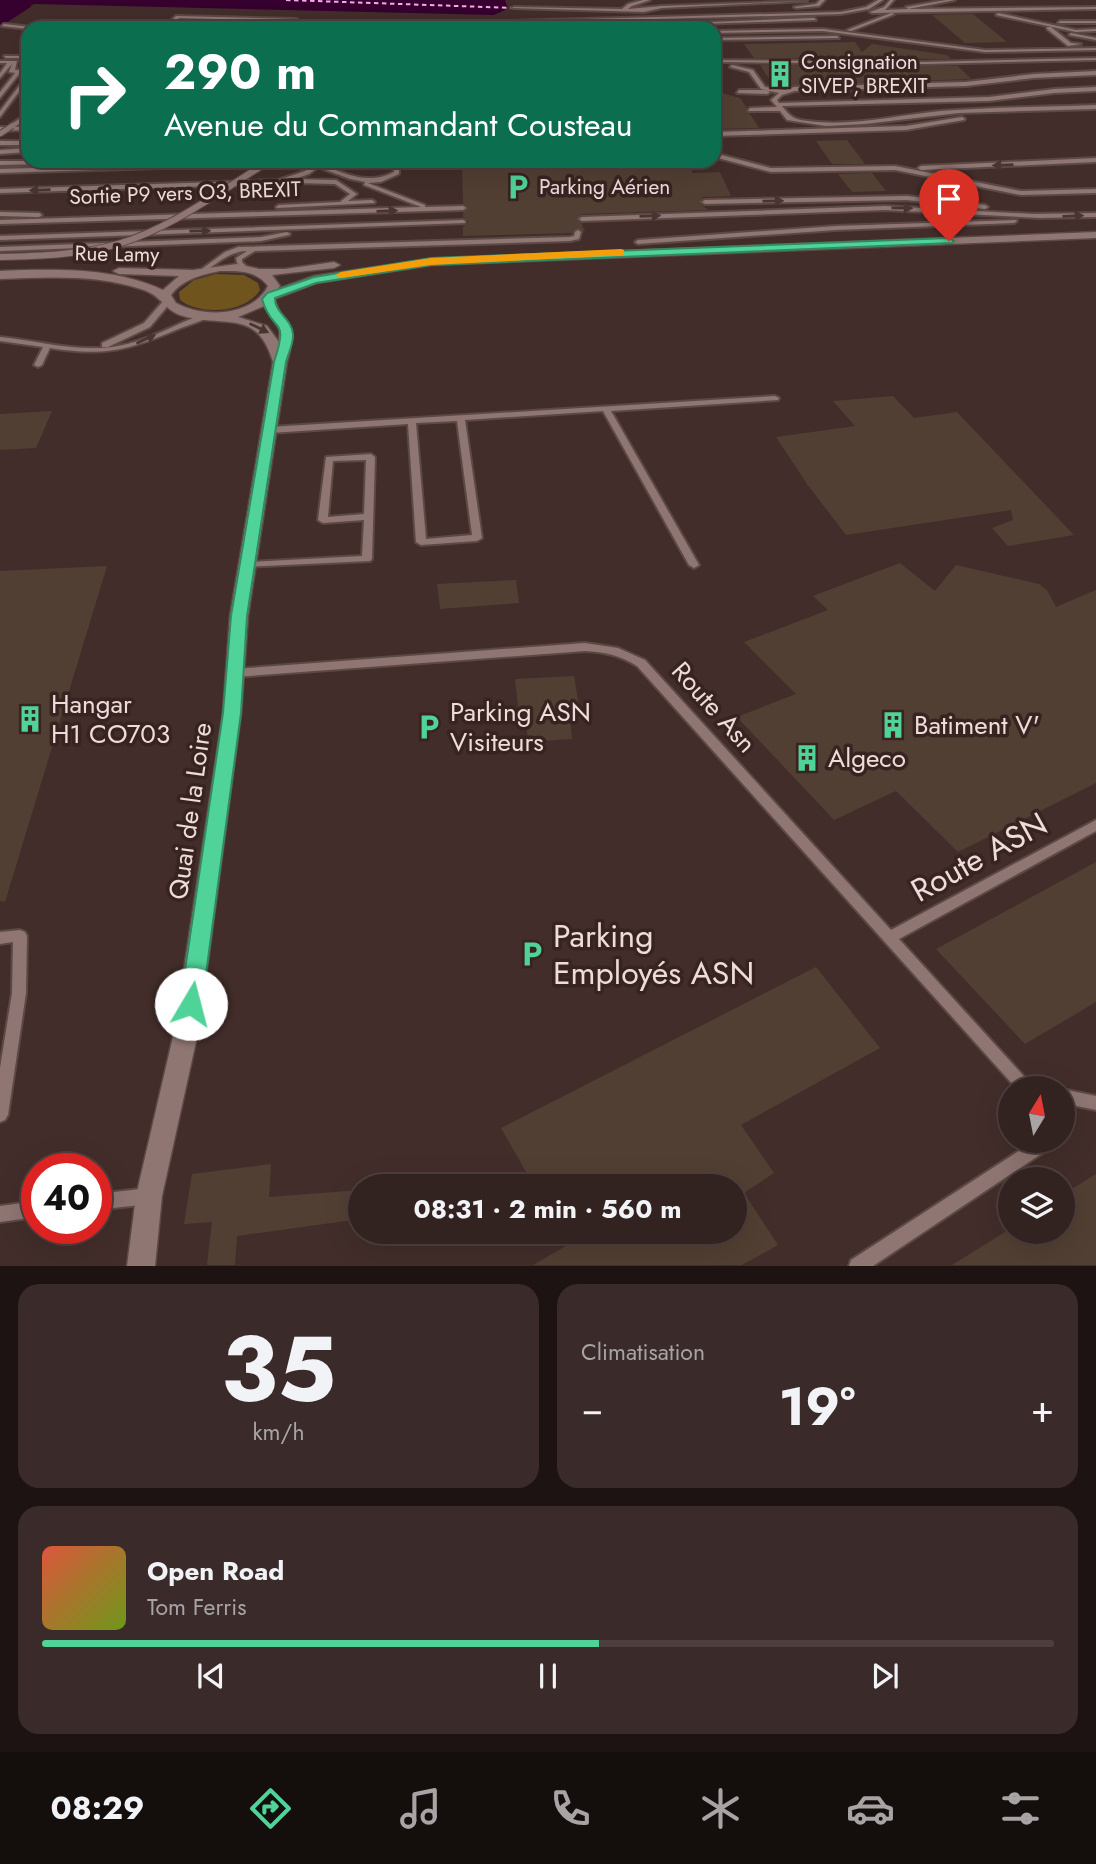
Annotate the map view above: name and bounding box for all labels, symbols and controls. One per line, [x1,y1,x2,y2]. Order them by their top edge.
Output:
text: 290 m [164,37,316,107]
place label: Consignation SIVEP, BREXIT [801,47,928,101]
icon: right [49,49,140,140]
building icon: Consignation SIVEP, BREXIT [765,59,795,89]
text: Avenue du Commandant Cousteau [164,102,633,148]
one-way arrow [992,160,1014,171]
pin [919,169,979,241]
parking icon: Parking Aérien [503,172,533,202]
place label: Parking Aérien [539,172,670,202]
street label: Sortie P9 vers O3, BREXIT [69,174,301,212]
icon: arrive [930,180,968,218]
one-way arrow [28,184,50,195]
one-way arrow [762,195,784,206]
one-way arrow [891,202,913,214]
one-way arrow [376,205,398,216]
one-way arrow [640,211,662,222]
one-way arrow [1062,211,1084,222]
one-way arrow [189,225,211,237]
street label: Rue Lamy [74,238,160,270]
one-way arrow [249,323,269,334]
one-way arrow [135,333,156,344]
street label: Route Asn [663,653,765,761]
place label: Hangar H1 CO703 [51,685,170,753]
place label: Parking ASN Visiteurs [450,693,591,761]
building icon: Hangar H1 CO703 [15,704,45,734]
place label: Batiment V' [914,706,1040,744]
building icon: Batiment V' [878,710,908,740]
parking icon: Parking ASN Visiteurs [414,712,444,742]
street label: Quai de la Loire [159,720,221,902]
place label: Algeco [828,739,906,777]
building icon: Algeco [792,743,822,773]
street label: Route ASN [903,801,1055,913]
place label: Parking Employés ASN [553,913,754,996]
parking icon: Parking Employés ASN [517,939,547,969]
position arrow [154,967,228,1041]
north arrow [998,1076,1074,1153]
map controls [998,1076,1075,1244]
speed limit sign: 40 [21,1153,112,1244]
button: layers [998,1167,1075,1244]
text: 08:31 · 2 min · 560 m [413,1190,682,1228]
text: 35 [221,1304,336,1435]
text: Climatisation [581,1335,705,1369]
text: 19° [779,1369,855,1445]
text: − [581,1381,603,1436]
text: + [1031,1381,1054,1436]
text: km/h [253,1415,304,1449]
text: Open Road [147,1552,284,1590]
text: Tom Ferris [147,1590,246,1624]
icon: previous [192,1657,230,1695]
icon: pause [529,1657,567,1695]
icon: next [866,1657,904,1695]
icon: directions [246,1784,295,1833]
icon: music [396,1784,445,1833]
icon: phone [546,1784,595,1833]
icon: climate [696,1784,745,1833]
icon: car [846,1784,895,1833]
icon: filters [996,1784,1045,1833]
text: 08:29 [51,1785,145,1831]

